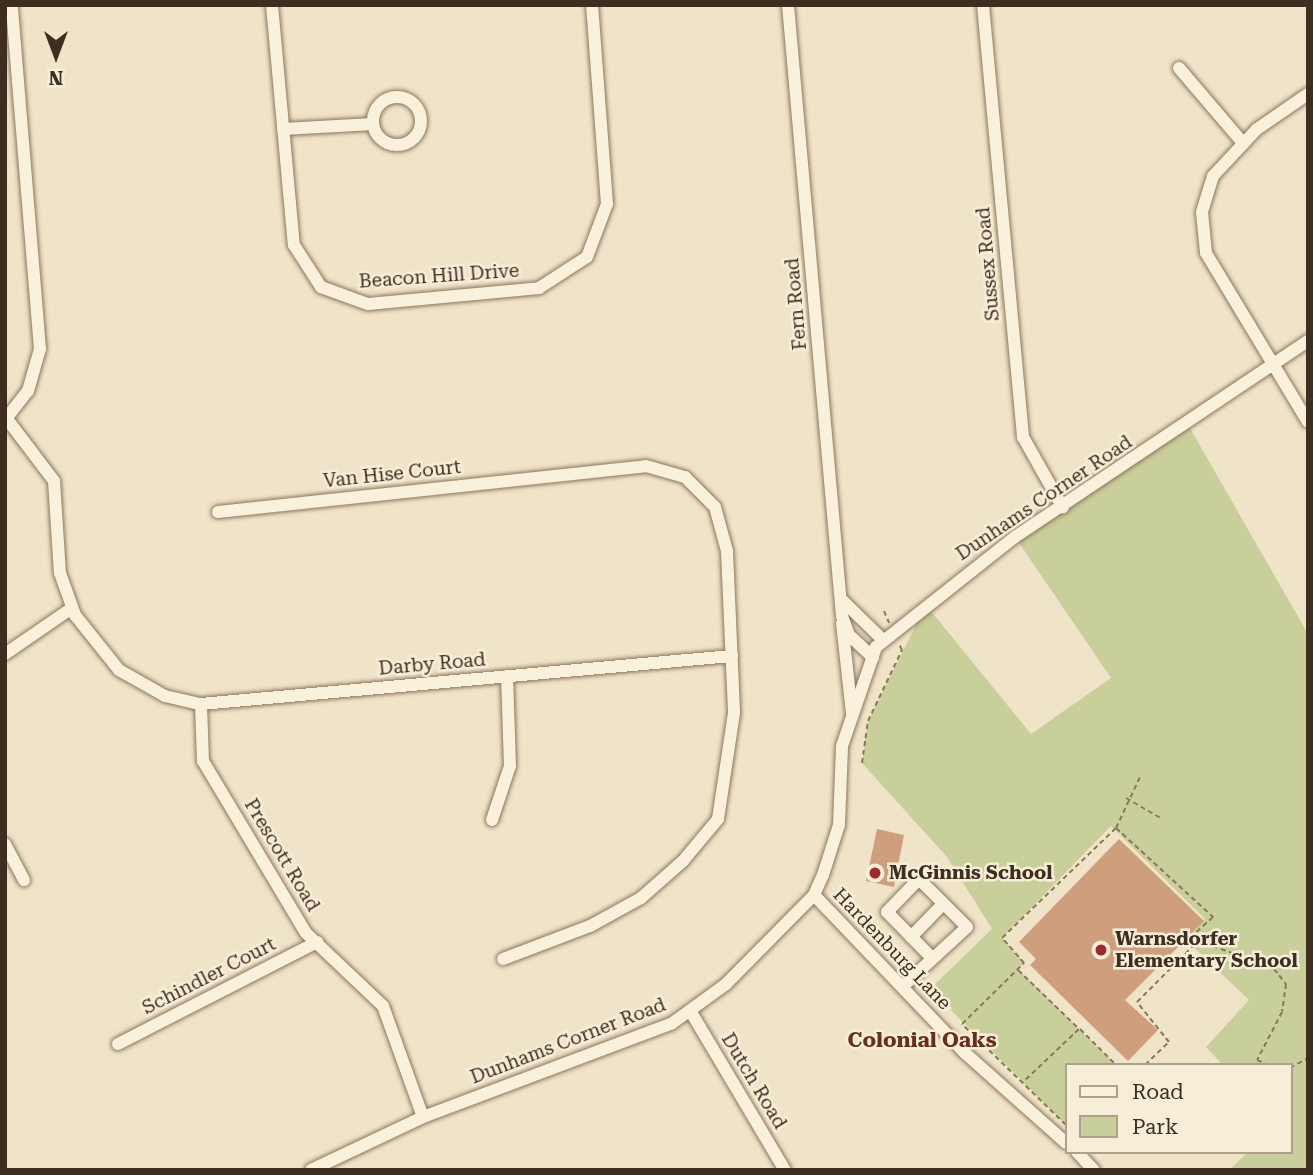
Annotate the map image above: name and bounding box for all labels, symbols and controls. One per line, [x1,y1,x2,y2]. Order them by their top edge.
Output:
north arrow [21,21,91,91]
text: N [49,66,63,89]
street label: Sussex Road [972,206,1004,322]
street label: Fern Road [781,257,811,351]
street label: Beacon Hill Drive [358,259,520,293]
street label: Dunhams Corner Road [952,431,1136,565]
street label: Van Hise Court [322,455,462,493]
street label: Darby Road [378,648,486,680]
street label: Prescott Road [239,795,325,915]
place label: McGinnis School [889,862,1052,884]
marker: McGinnis School [867,865,883,881]
street label: Hardenburg Lane [828,883,956,1015]
place label: Warnsdorfer Elementary School [1115,928,1298,972]
street label: Schindler Court [138,933,280,1019]
marker: Warnsdorfer Elementary School [1093,942,1109,958]
street label: Dunhams Corner Road [467,993,669,1089]
district label: Colonial Oaks [848,1027,996,1053]
street label: Dutch Road [716,1029,792,1133]
legend [1064,1063,1292,1154]
text: Road [1132,1080,1184,1104]
text: Park [1132,1115,1178,1139]

